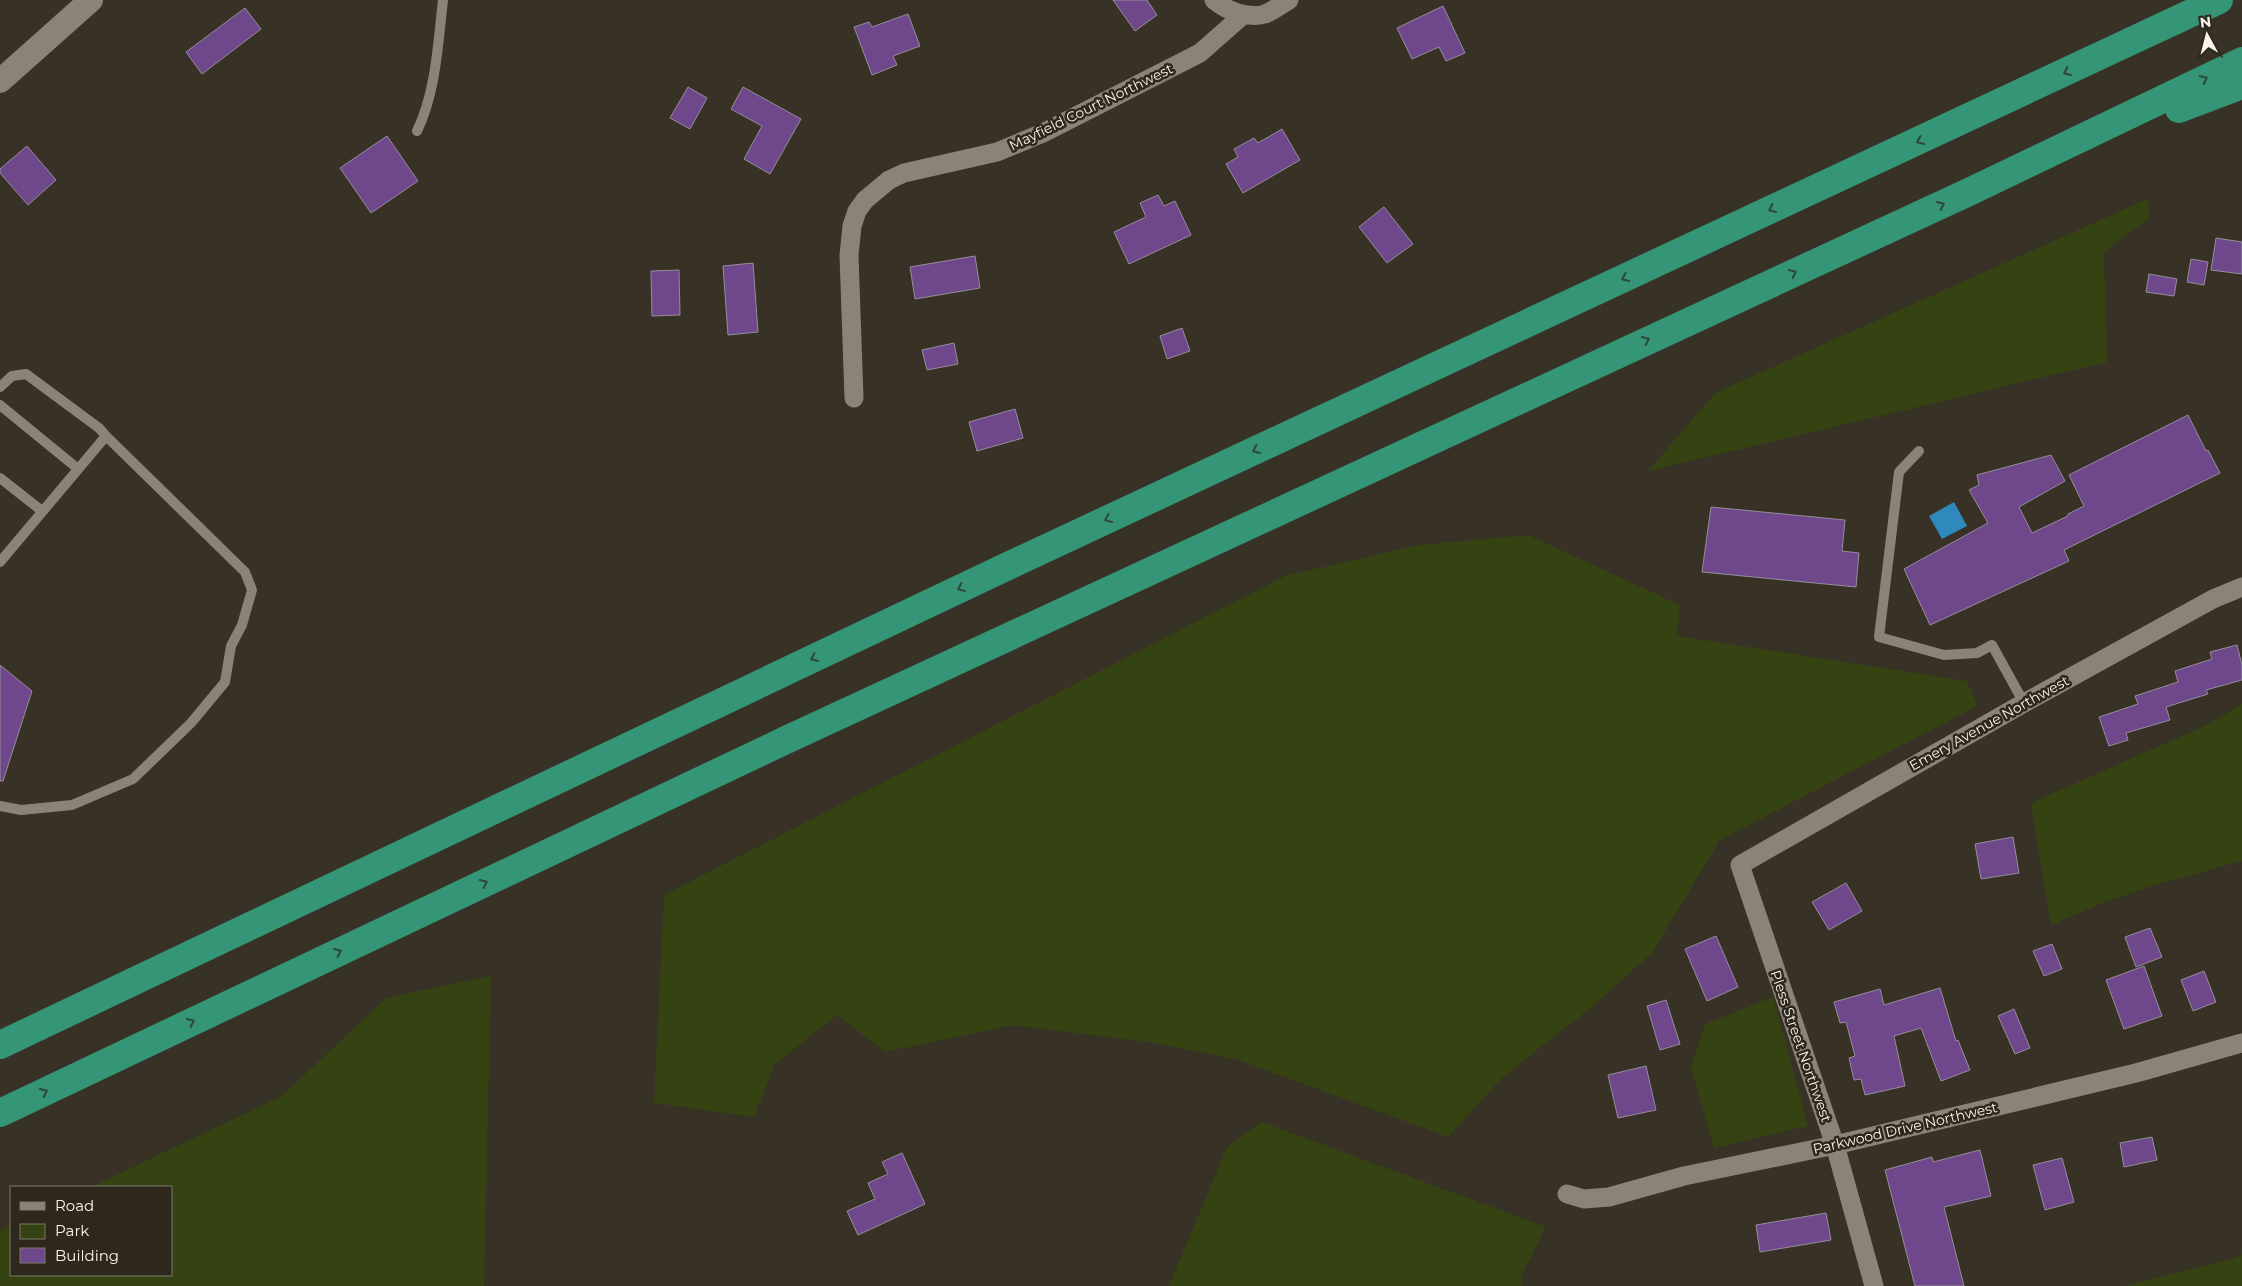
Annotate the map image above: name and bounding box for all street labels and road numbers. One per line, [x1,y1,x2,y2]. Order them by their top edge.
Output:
street label: Mayfield Court Northwest [1006,59,1176,155]
street label: Emery Avenue Northwest [1906,671,2072,775]
street label: Pless Street Northwest [1766,968,1836,1125]
street label: Parkwood Drive Northwest [1811,1098,1999,1158]

